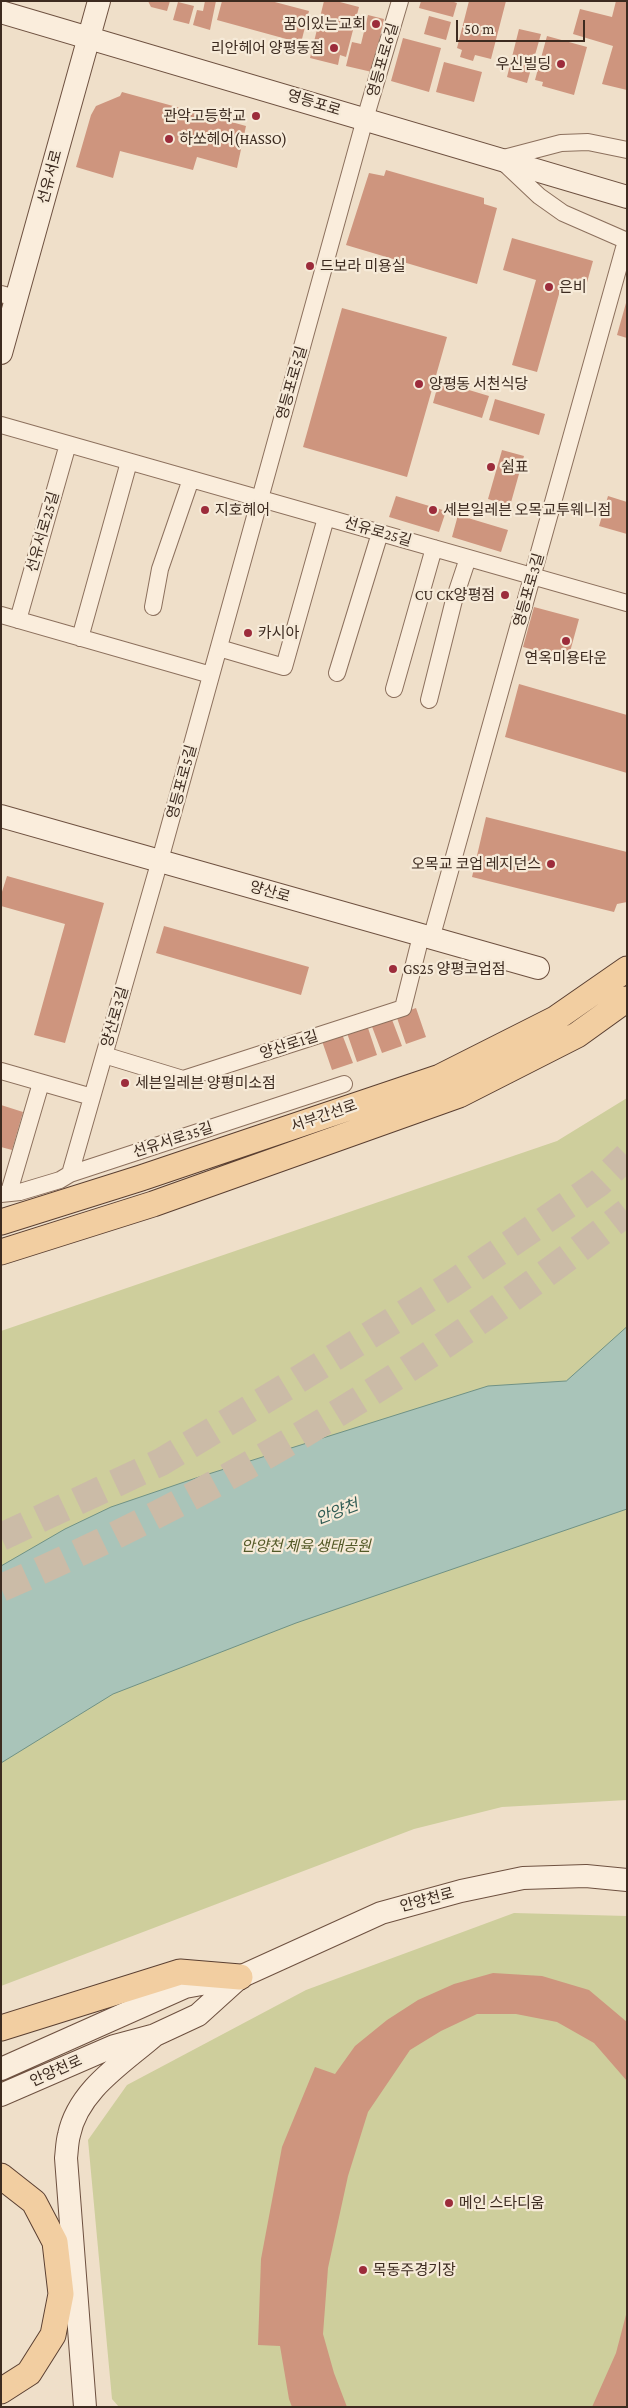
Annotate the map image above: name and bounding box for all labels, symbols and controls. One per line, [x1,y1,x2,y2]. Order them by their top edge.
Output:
scale bar [458,10,587,42]
place label: 꿈이있는교회 [283,15,366,33]
marker: 꿈이있는교회 [370,18,382,30]
street label: 영등포로6길 [364,21,402,99]
text: 50 m [464,21,494,37]
place label: 리안헤어 양평동점 [211,39,324,57]
marker: 리안헤어 양평동점 [328,42,340,54]
place label: 우신빌딩 [496,55,551,73]
marker: 우신빌딩 [555,58,567,70]
street label: 영등포로 [285,86,343,120]
place label: 관악고등학교 [163,107,246,125]
marker: 관악고등학교 [250,110,262,122]
place label: 하쏘헤어(HASSO) [179,130,287,148]
marker: 하쏘헤어(HASSO) [163,133,175,145]
street label: 선유서로 [34,148,66,206]
place label: 드보라 미용실 [320,257,406,275]
marker: 드보라 미용실 [304,260,316,272]
place label: 은비 [559,278,587,296]
marker: 은비 [543,281,555,293]
street label: 영등포로5길 [273,344,311,422]
place label: 양평동 서천식당 [429,375,528,393]
marker: 양평동 서천식당 [413,378,425,390]
place label: 쉼표 [501,458,529,476]
marker: 쉼표 [485,461,497,473]
street label: 선유서로25길 [23,490,63,574]
place label: 지호헤어 [215,501,270,519]
place label: 세븐일레븐 오목교투웨니점 [443,501,611,519]
marker: 지호헤어 [199,504,211,516]
marker: 세븐일레븐 오목교투웨니점 [427,504,439,516]
street label: 선유로25길 [342,514,414,550]
street label: 영등포로3길 [510,551,548,629]
place label: CU CK양평점 [415,586,495,604]
marker: CU CK양평점 [499,589,511,601]
place label: 카시아 [258,624,299,642]
marker: 카시아 [242,627,254,639]
marker: 연옥미용타운 [560,635,572,647]
place label: 연옥미용타운 [525,649,607,667]
street label: 영등포로5길 [163,743,201,821]
place label: 오목교 코업 레지던스 [411,855,541,873]
marker: 오목교 코업 레지던스 [545,858,557,870]
street label: 양산로 [248,878,292,906]
place label: GS25 양평코업점 [403,960,506,978]
marker: GS25 양평코업점 [387,963,399,975]
street label: 양산로3길 [98,985,132,1049]
street label: 양산로1길 [258,1027,320,1063]
place label: 세븐일레븐 양평미소점 [135,1074,276,1092]
marker: 세븐일레븐 양평미소점 [119,1077,131,1089]
street label: 서부간선로 [288,1096,360,1136]
street label: 선유서로35길 [131,1119,215,1161]
water label: 안양천 [313,1495,361,1529]
park label: 안양천 체육 생태공원 [241,1537,371,1555]
street label: 안양천로 [398,1884,456,1916]
street label: 안양천로 [27,2052,85,2090]
place label: 메인 스타디움 [459,2194,545,2212]
marker: 메인 스타디움 [443,2197,455,2209]
place label: 목동주경기장 [373,2261,456,2279]
marker: 목동주경기장 [357,2264,369,2276]

